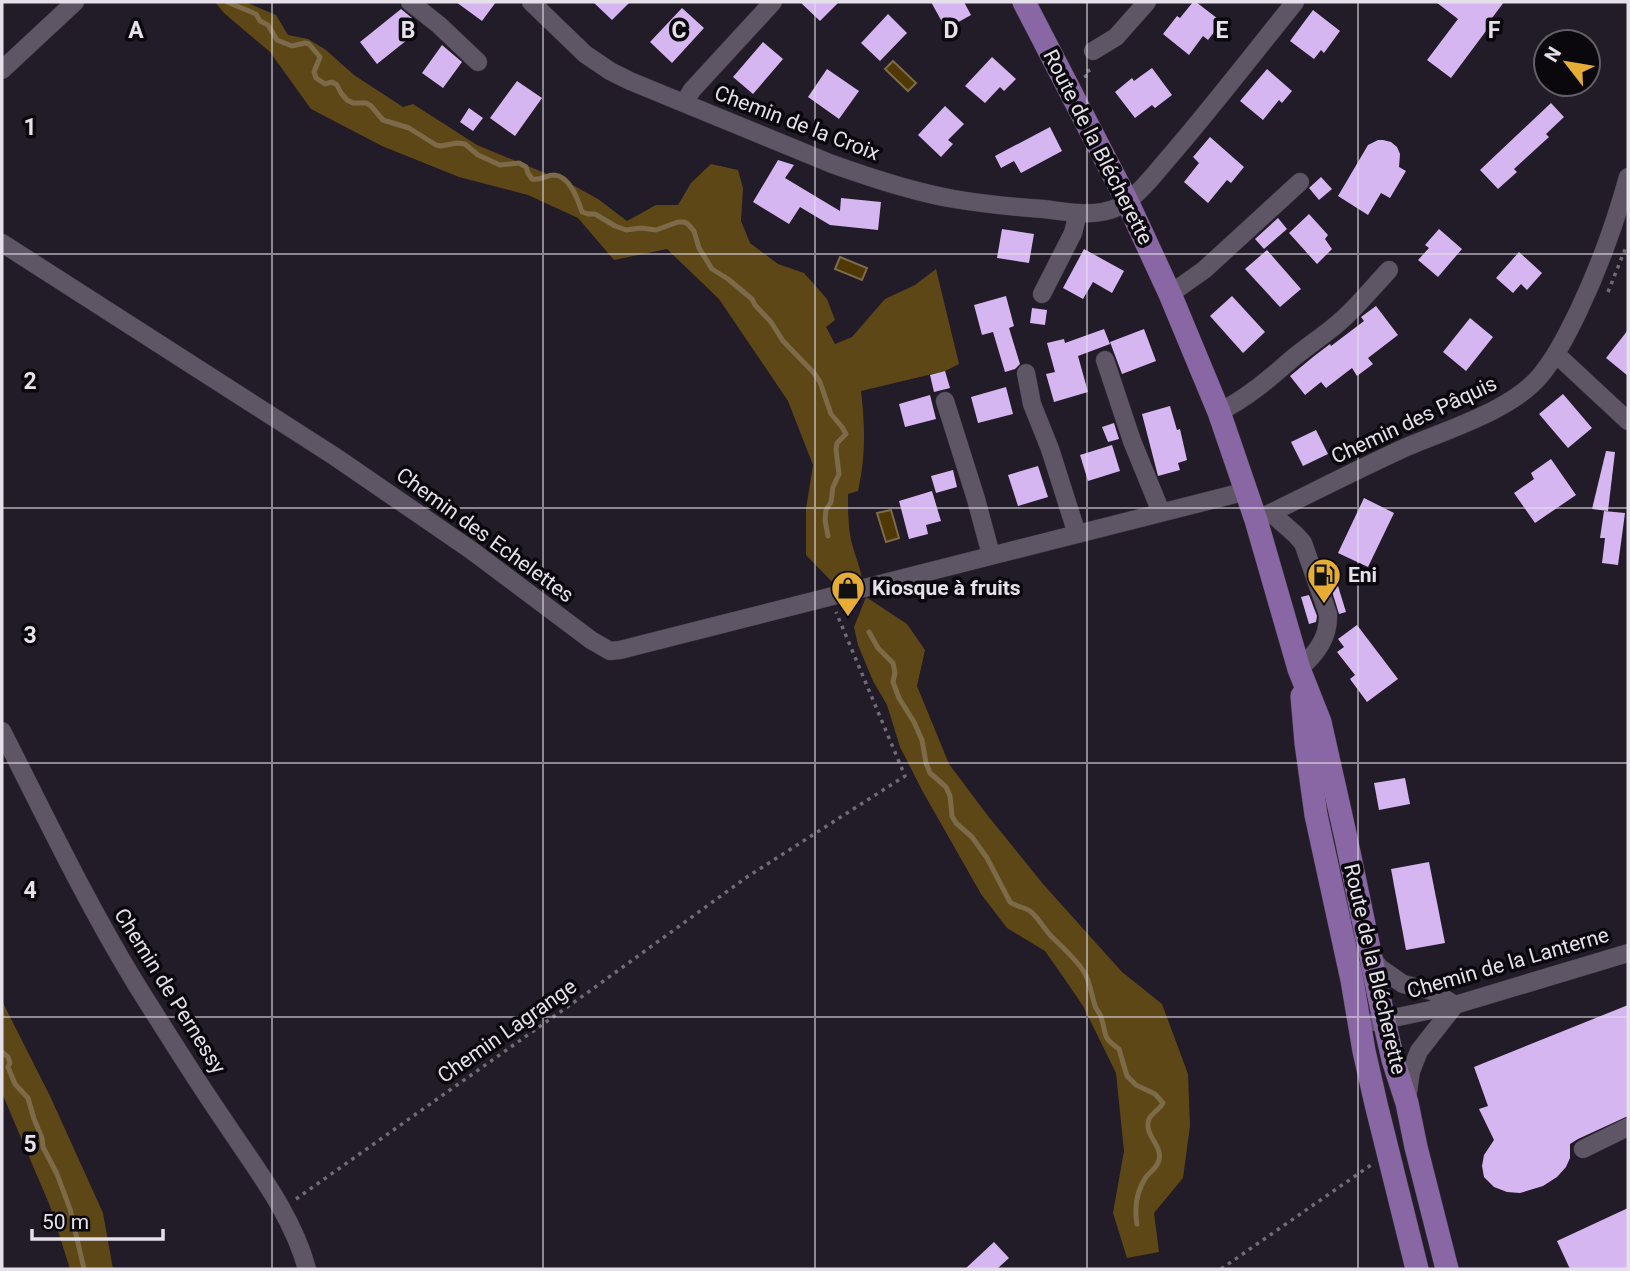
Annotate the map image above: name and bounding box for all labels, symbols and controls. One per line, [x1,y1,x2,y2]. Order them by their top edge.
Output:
text: A [128,17,144,44]
text: B [401,17,415,44]
text: C [671,17,687,44]
text: D [944,17,958,44]
text: E [1216,17,1229,44]
text: F [1488,17,1501,44]
north arrow [1532,28,1602,98]
text: N [1540,43,1566,66]
street label: Route de la Blécherette [1038,46,1158,248]
street label: Chemin de la Croix [711,80,883,166]
text: 1 [23,114,37,141]
text: 2 [23,368,37,395]
street label: Chemin des Pâquis [1327,371,1501,469]
street label: Chemin des Echelettes [392,463,578,607]
fuel station icon: Eni [1305,556,1343,605]
place label: Eni [1348,563,1377,587]
shop icon: Kiosque à fruits [829,569,867,618]
place label: Kiosque à fruits [872,576,1021,600]
text: 3 [23,622,37,649]
street label: Route de la Blécherette [1339,861,1411,1077]
text: 4 [23,877,37,904]
street label: Chemin de Pernessy [109,904,231,1078]
street label: Chemin de la Lanterne [1404,923,1612,1003]
street label: Chemin Lagrange [433,974,581,1088]
text: 5 [23,1131,37,1158]
scale bar [32,1198,163,1242]
text: 50 m [42,1210,89,1234]

